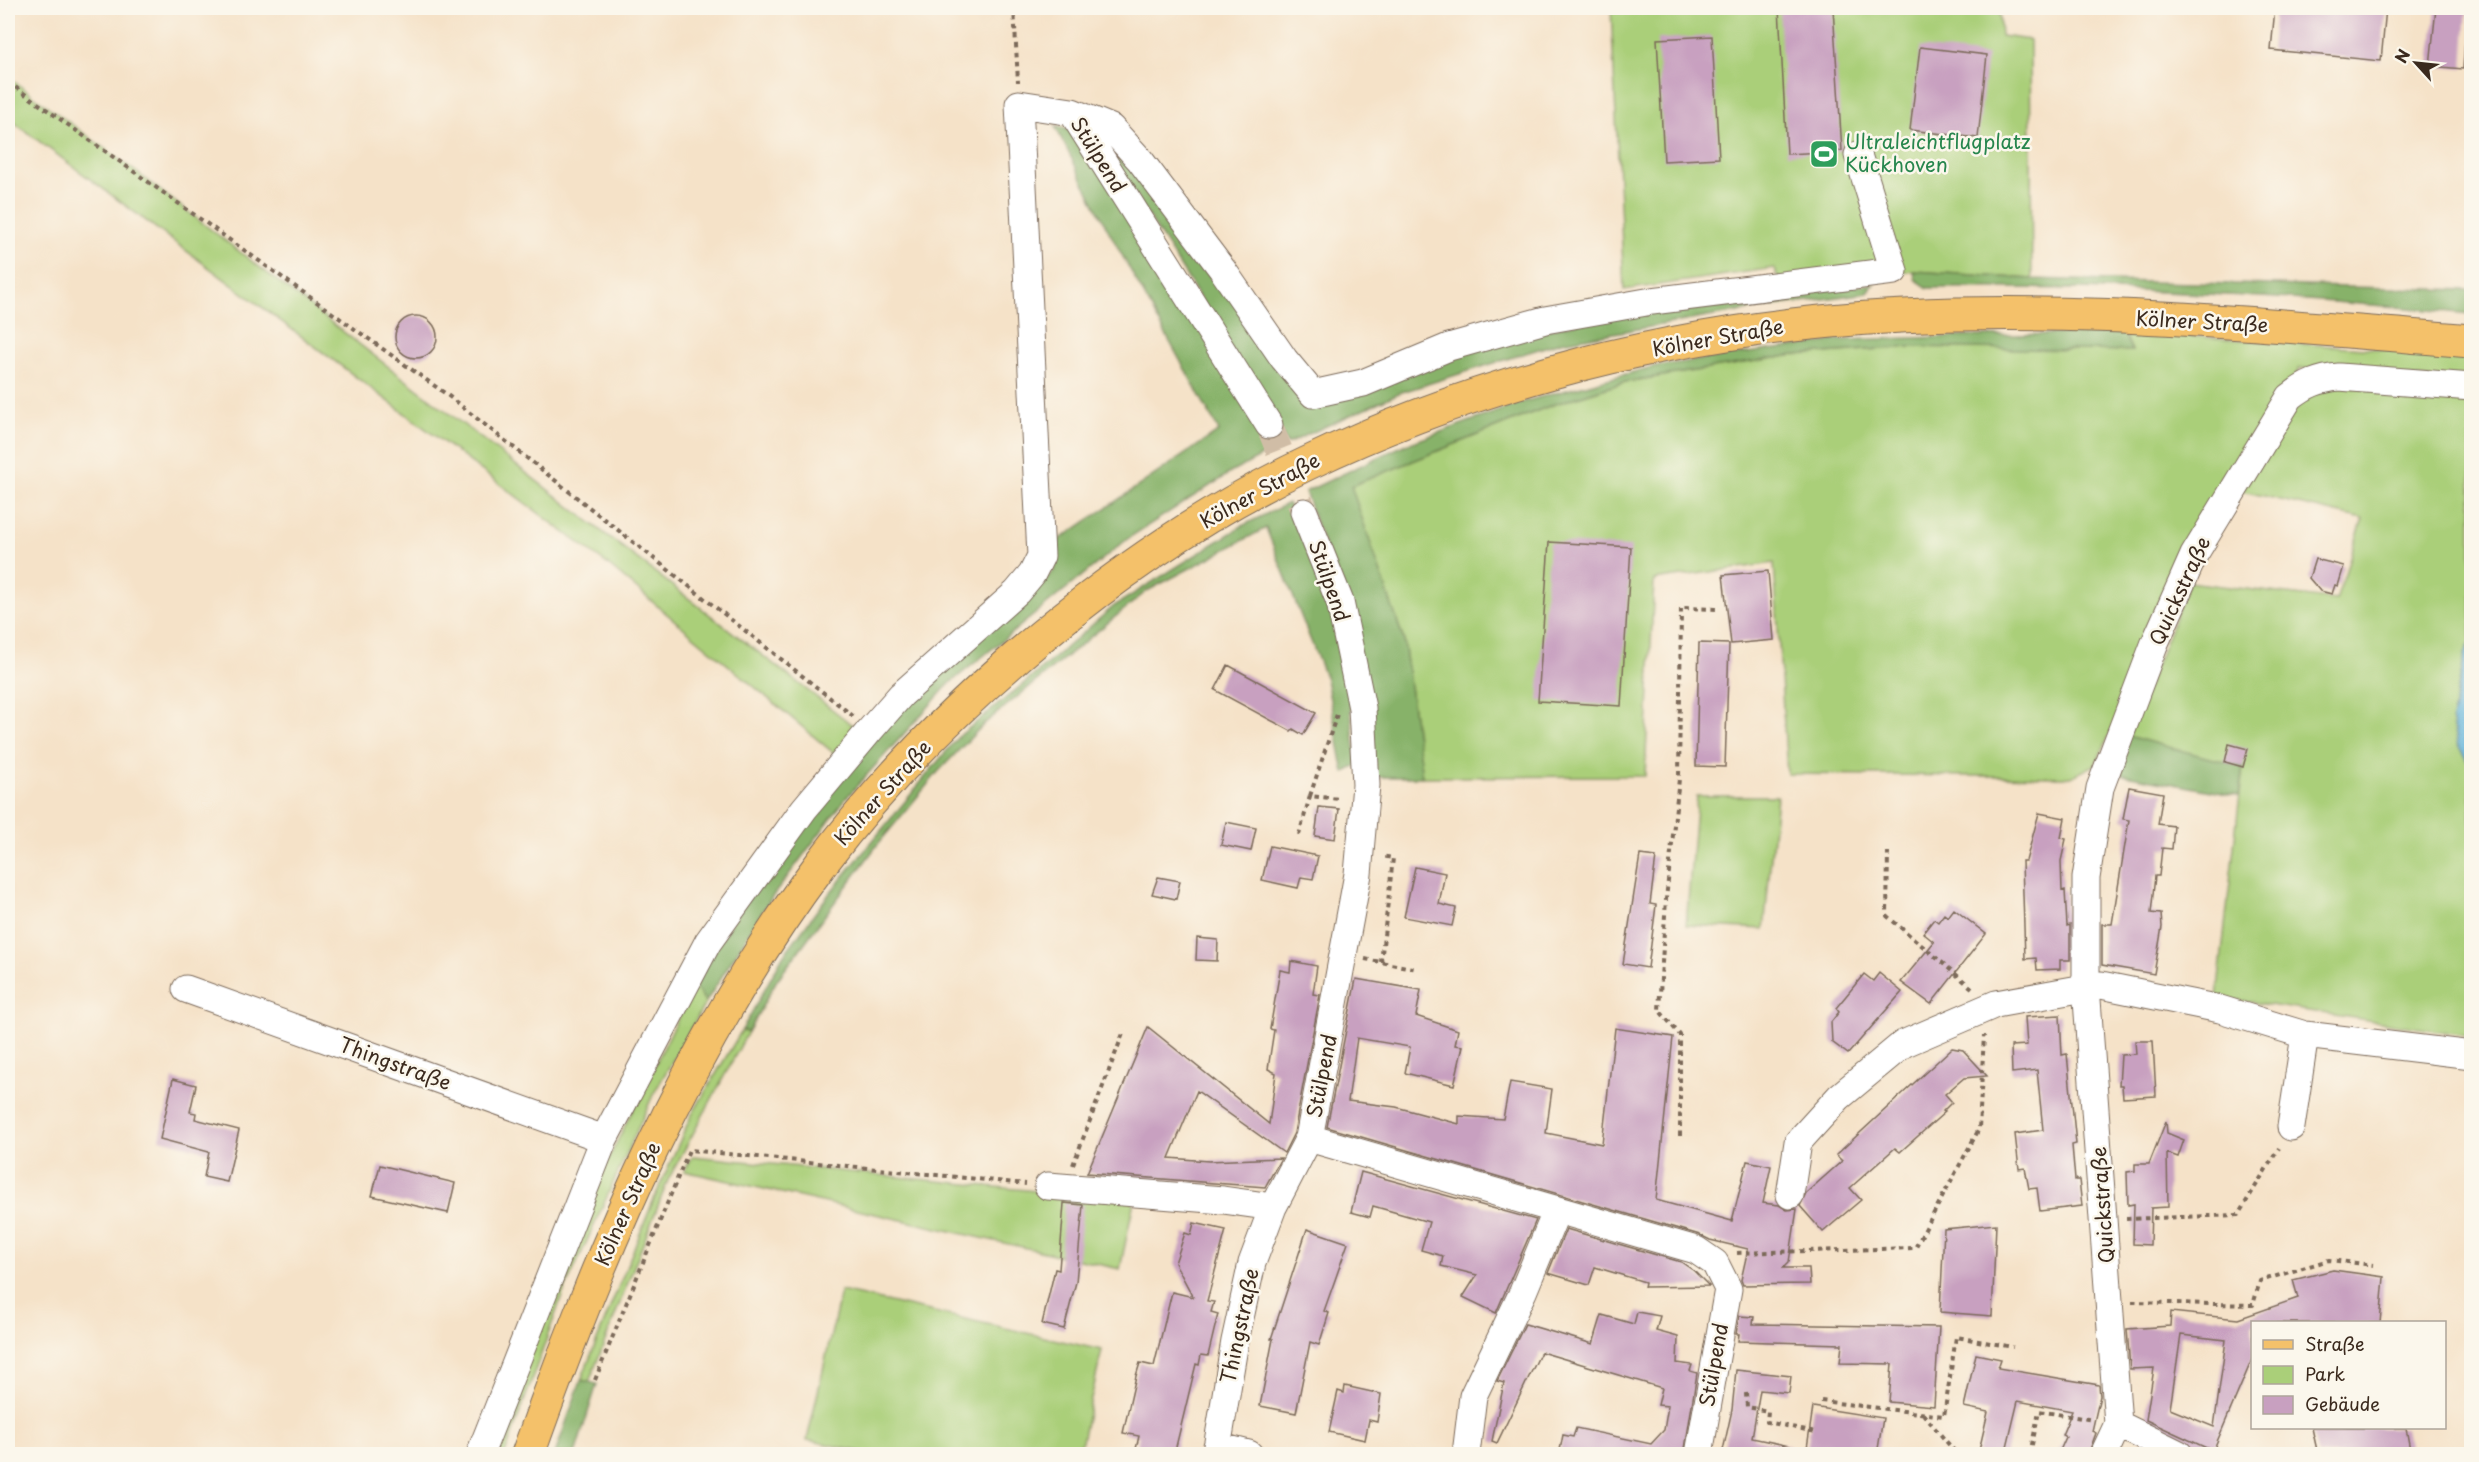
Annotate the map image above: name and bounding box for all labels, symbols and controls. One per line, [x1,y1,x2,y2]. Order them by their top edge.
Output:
north arrow [2386,33,2446,93]
text: N [2388,45,2415,67]
street label: Stülpend [1064,111,1134,198]
place label: Ultraleichtflugplatz Kückhoven [1845,126,2030,179]
sports icon: Ultraleichtflugplatz Kückhoven [1808,138,1840,170]
street label: Kölner Straße [2135,303,2269,339]
street label: Kölner Straße [1650,311,1786,363]
street label: Kölner Straße [1194,445,1325,535]
street label: Quickstraße [2141,531,2217,650]
street label: Stülpend [1302,536,1358,626]
street label: Kölner Straße [827,733,938,852]
street label: Thingstraße [335,1029,456,1097]
street label: Stülpend [1298,1031,1344,1120]
street label: Kölner Straße [586,1137,668,1270]
street label: Quickstraße [2083,1146,2121,1264]
street label: Thingstraße [1212,1265,1266,1386]
street label: Stülpend [1691,1321,1735,1409]
legend [2251,1321,2446,1429]
text: Straße [2305,1330,2365,1357]
text: Park [2305,1360,2345,1387]
text: Gebäude [2305,1390,2380,1417]

